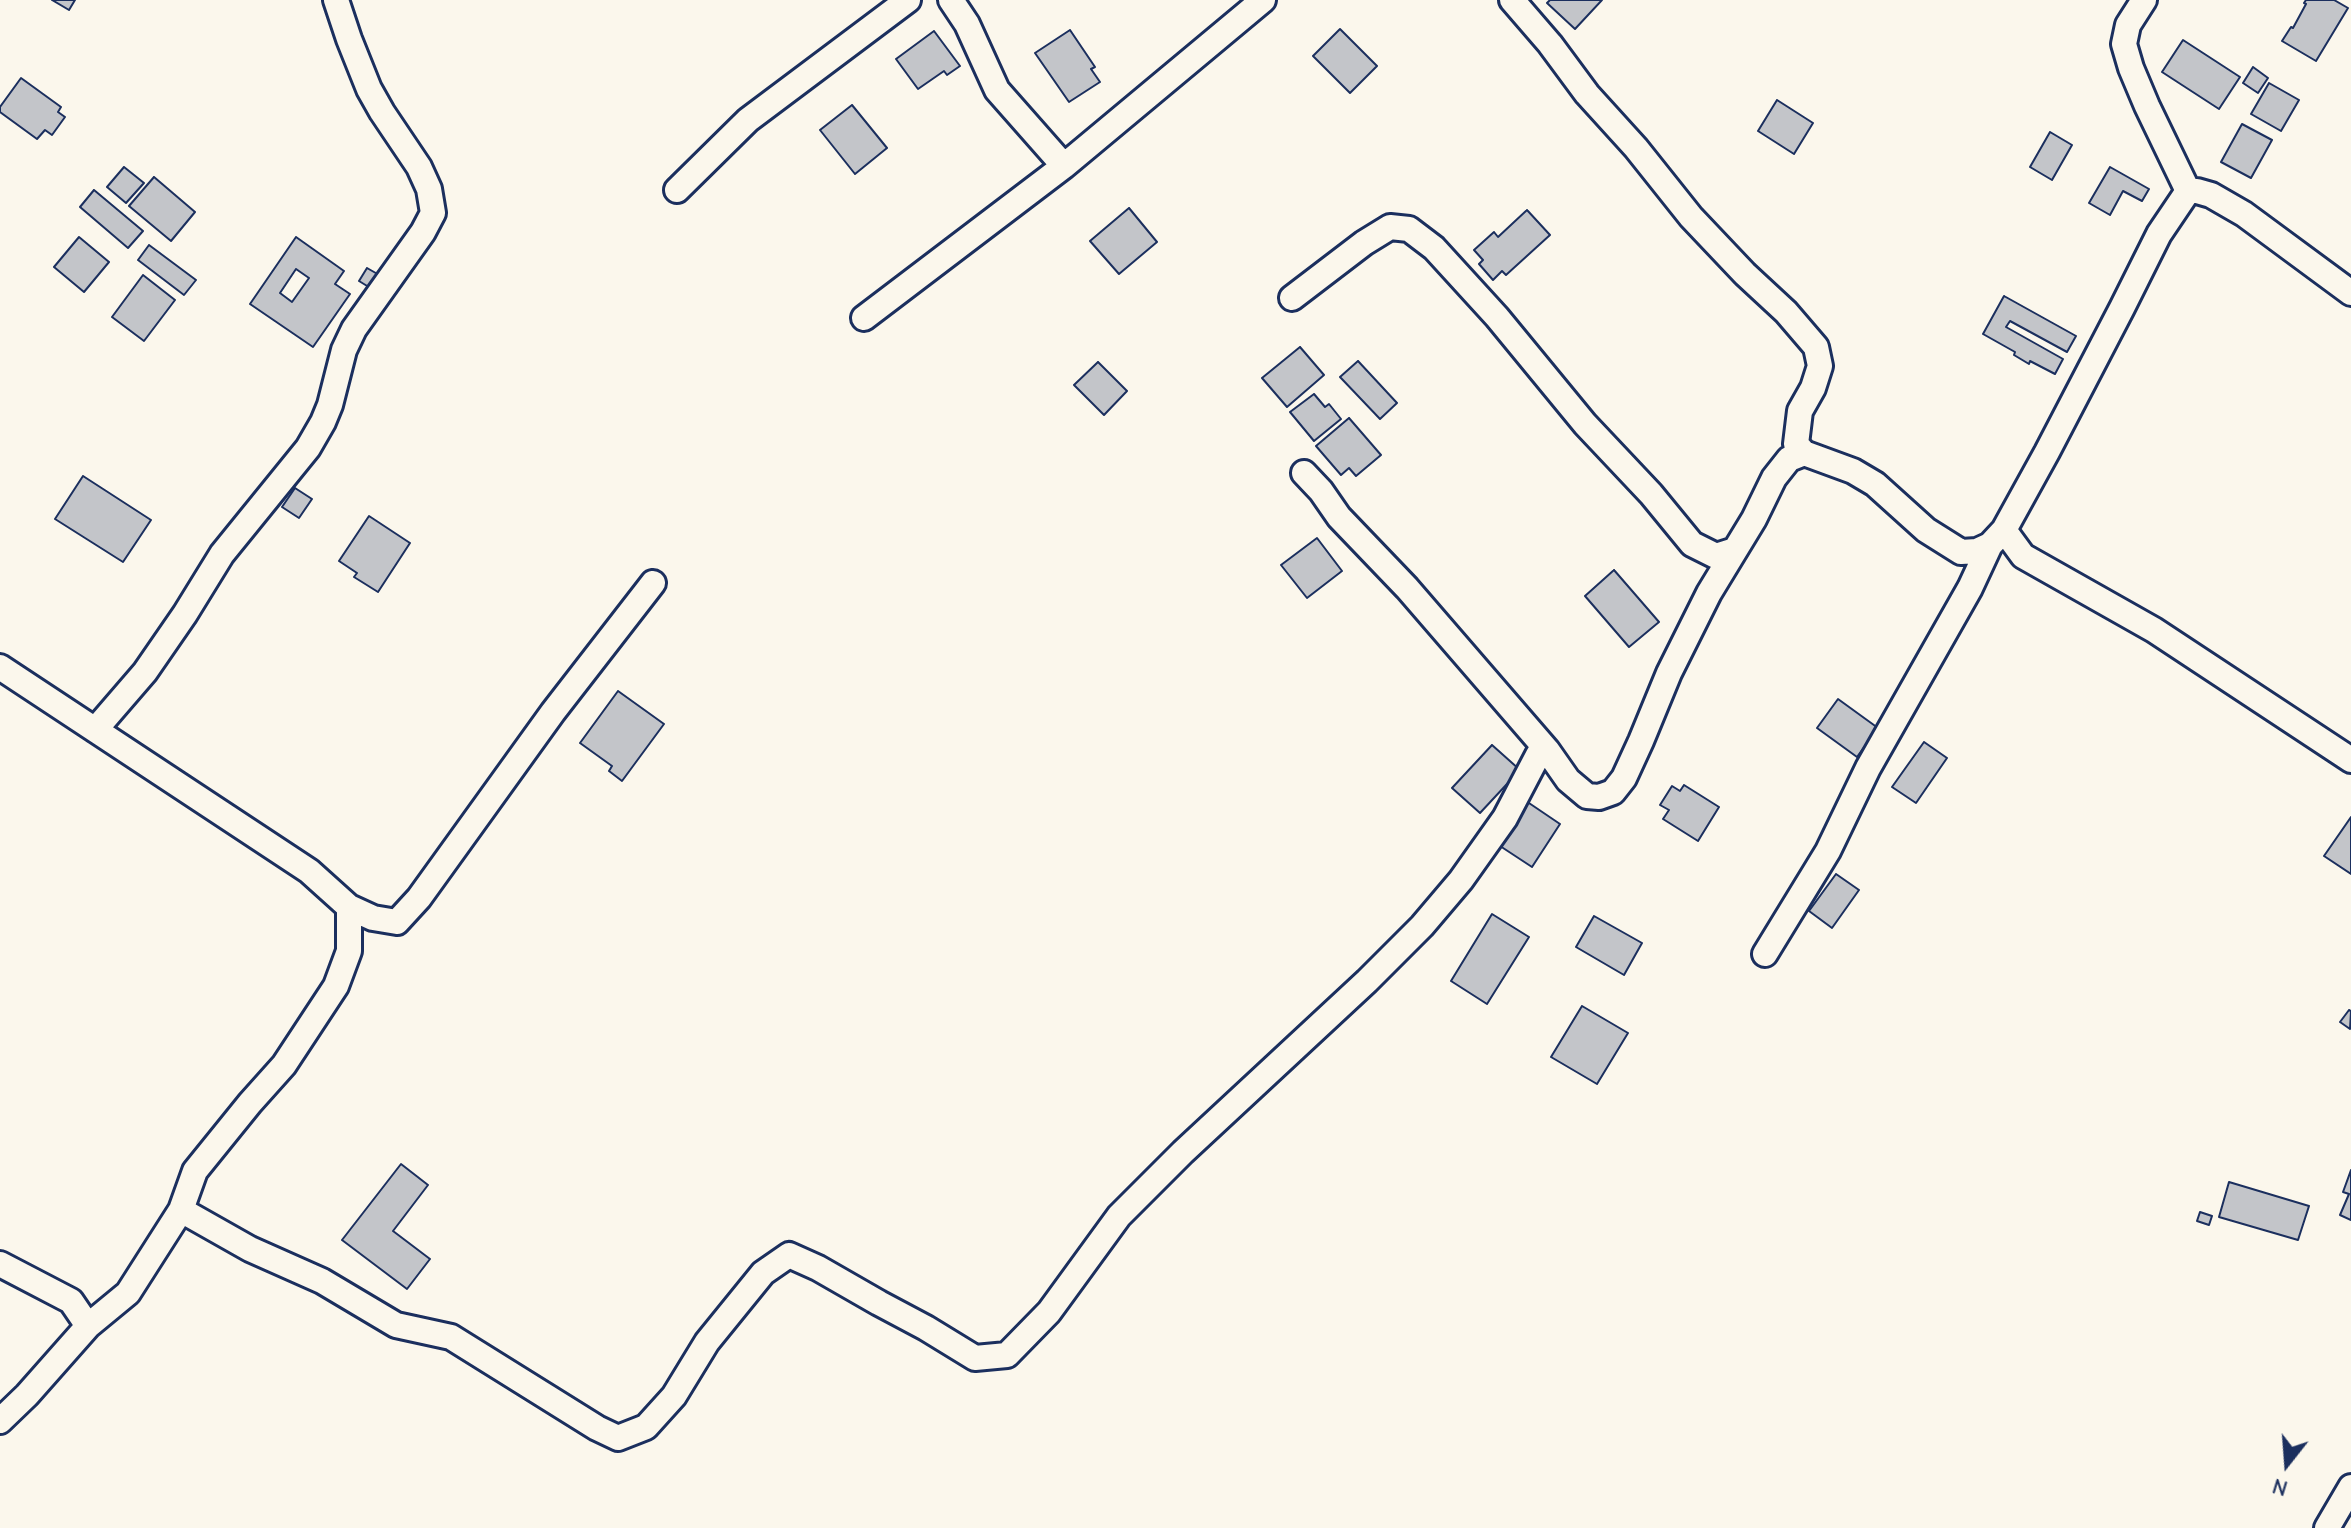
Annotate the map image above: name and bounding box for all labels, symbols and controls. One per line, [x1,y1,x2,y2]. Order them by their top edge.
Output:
north arrow [2247,1424,2327,1504]
text: N [2269,1472,2291,1501]

